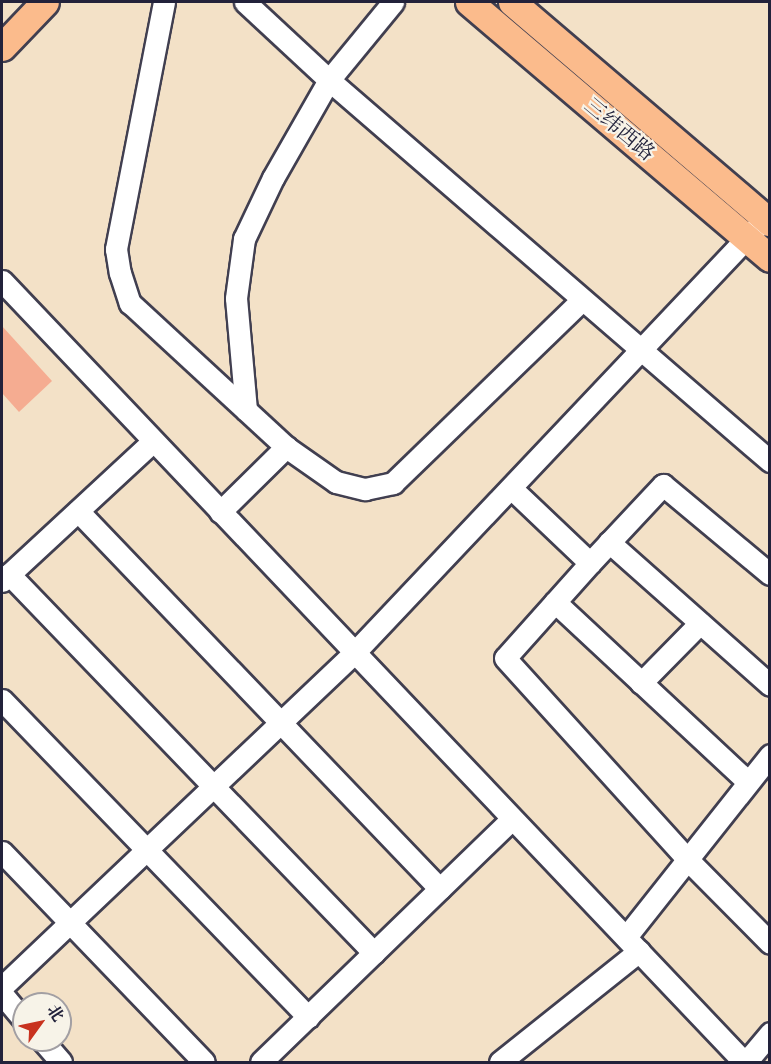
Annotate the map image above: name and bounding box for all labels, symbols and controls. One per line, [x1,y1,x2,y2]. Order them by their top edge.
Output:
street label: 三纬西路 [579,93,659,167]
north arrow [12,992,72,1052]
text: 北 [43,1001,68,1025]

